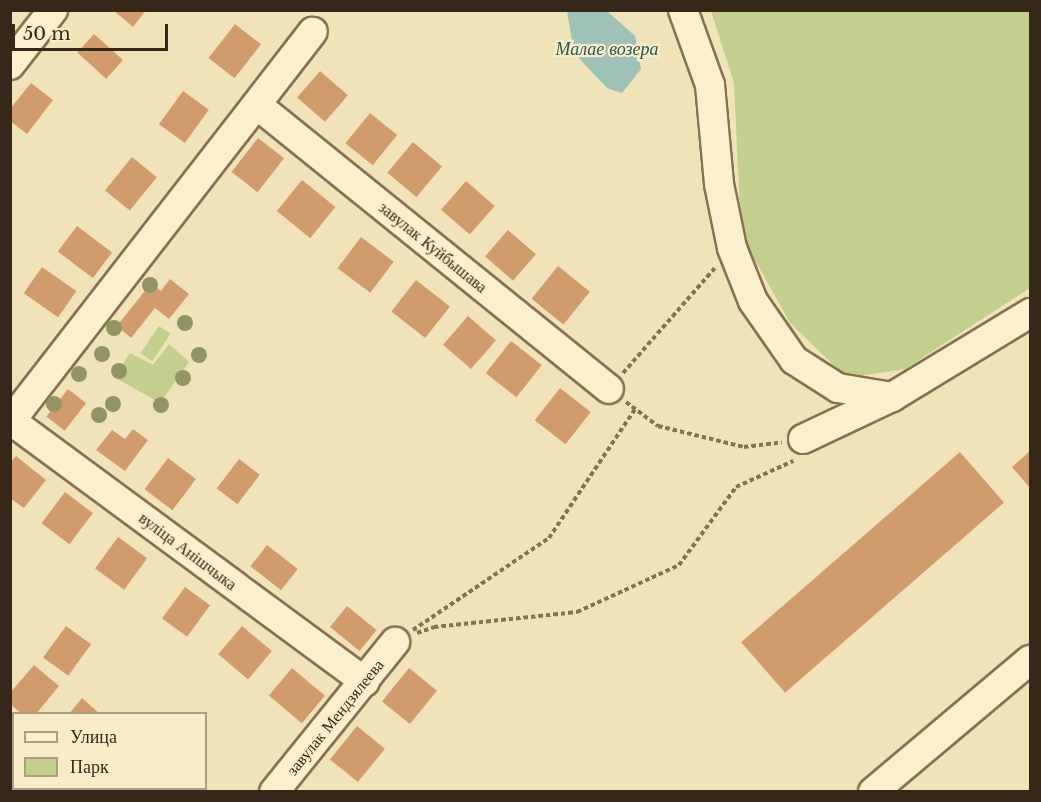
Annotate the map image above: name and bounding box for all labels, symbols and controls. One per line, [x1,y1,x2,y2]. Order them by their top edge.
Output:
scale bar [15,12,171,50]
text: 50 m [23,23,71,45]
water label: Малае возера [555,38,659,60]
street label: завулак Куйбышава [375,197,491,297]
street label: вуліца Анішчыка [135,508,241,594]
street label: завулак Мендзялеева [282,655,388,779]
legend [12,712,207,790]
text: Улица [70,726,117,748]
text: Парк [70,756,109,778]

